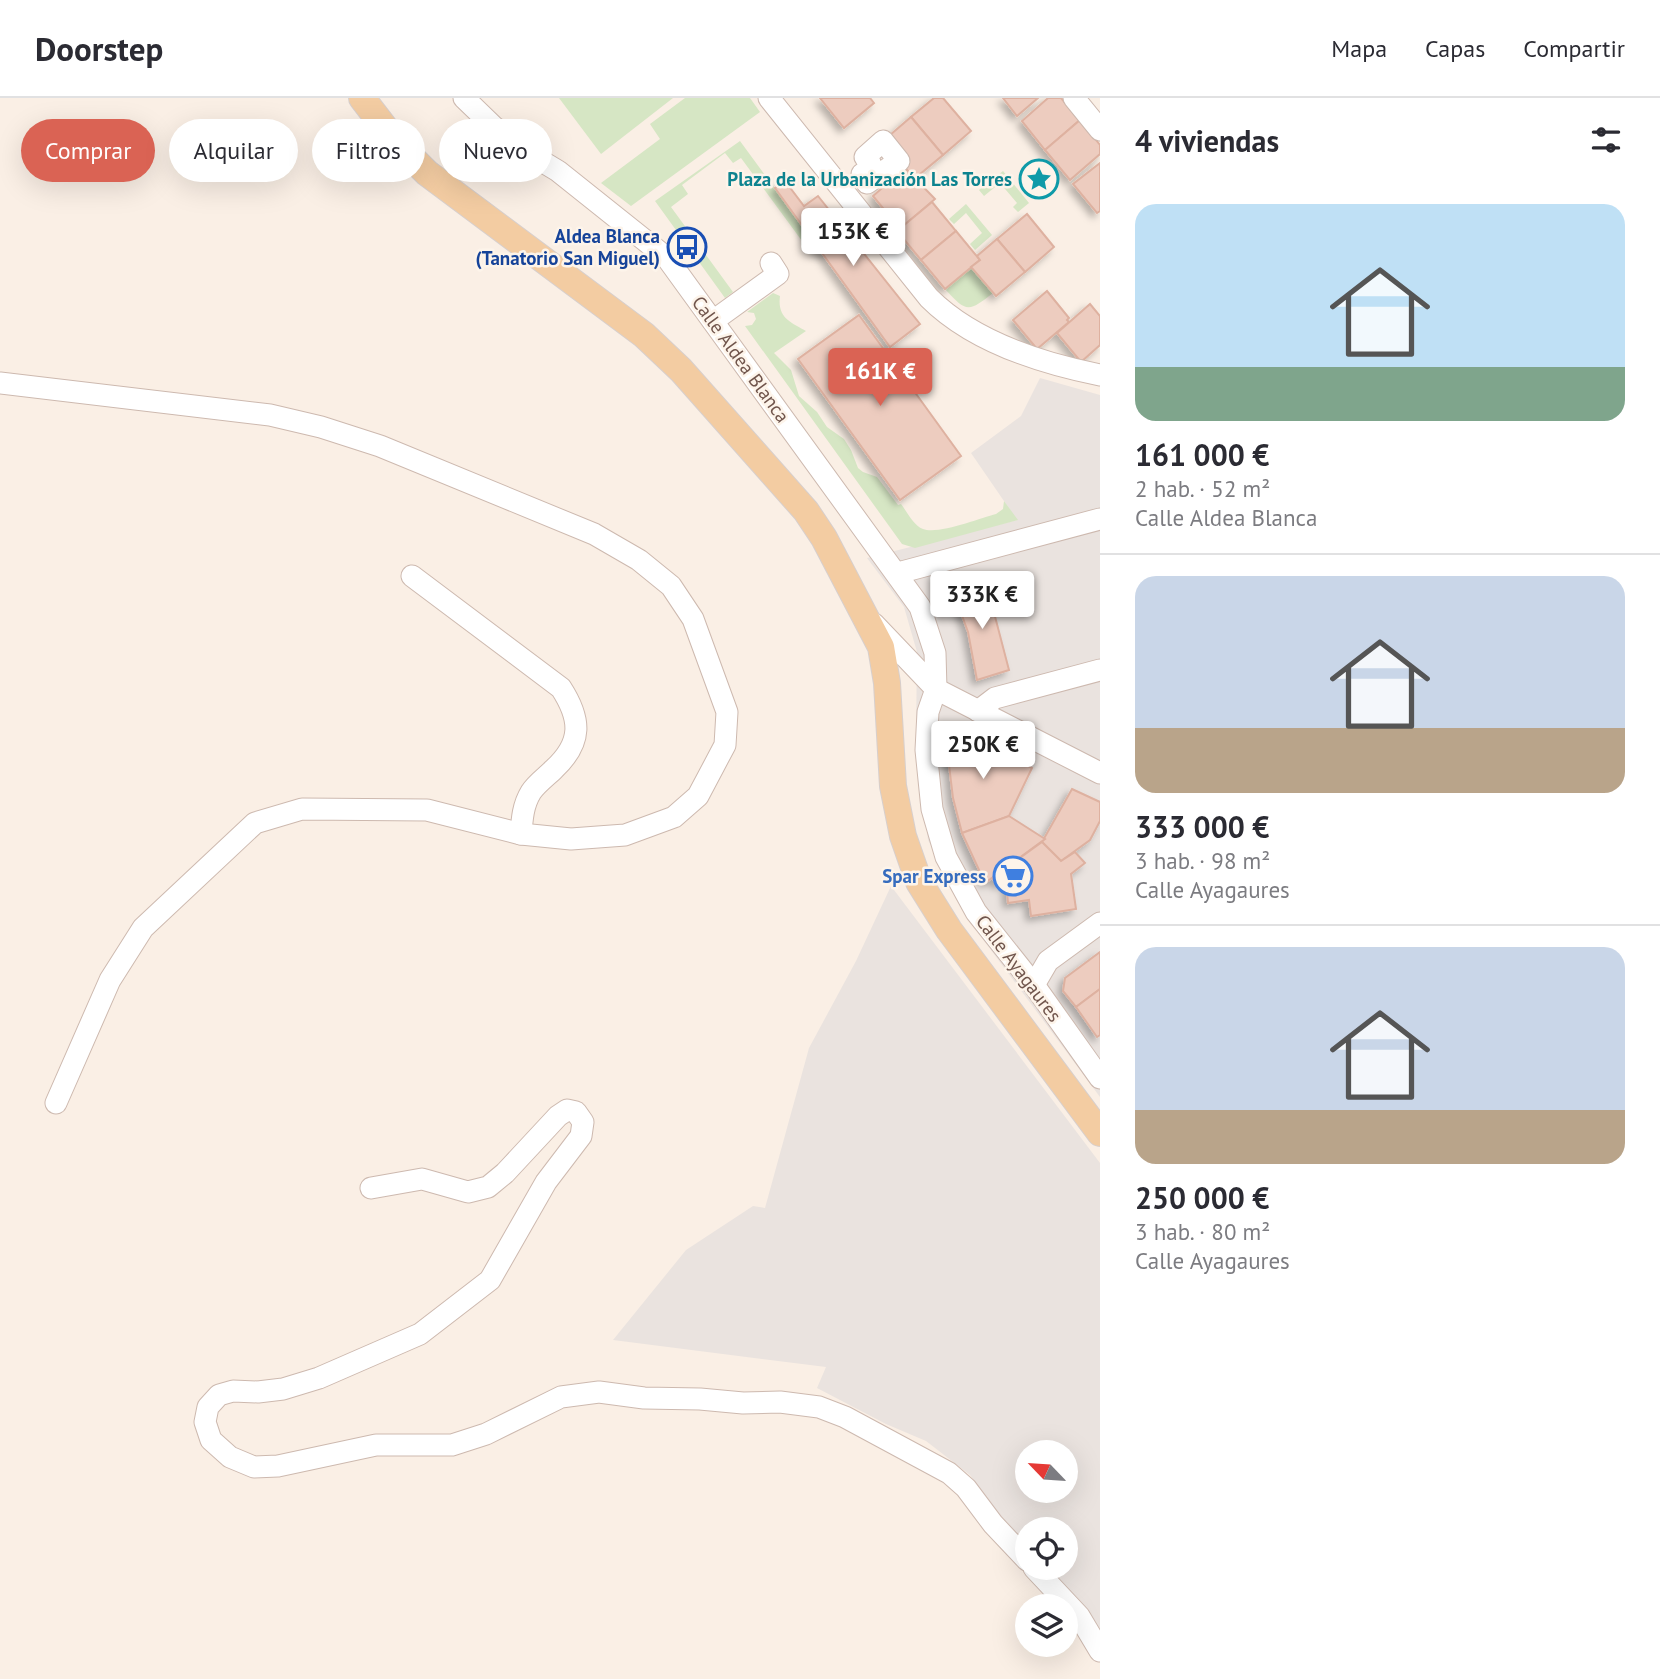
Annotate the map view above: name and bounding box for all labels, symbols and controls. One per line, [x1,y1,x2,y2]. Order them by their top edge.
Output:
text: Doorstep [35,27,163,70]
text: Mapa [1331,33,1387,64]
text: Capas [1425,33,1485,64]
text: Compartir [1523,33,1625,64]
chip: Comprar [21,119,155,182]
chip: Alquilar [169,119,298,182]
chip: Filtros [312,119,425,182]
chip: Nuevo [439,119,552,182]
text: 4 viviendas [1135,121,1279,160]
icon: filters [1587,121,1625,159]
place icon: Plaza de la Urbanización Las Torres [1018,158,1060,200]
place label: Plaza de la Urbanización Las Torres [727,167,1012,191]
pin: 153K € [796,208,910,268]
text: 153K € [817,216,889,245]
place label: Aldea Blanca (Tanatorio San Miguel) [475,224,660,270]
bus stop icon: Aldea Blanca (Tanatorio San Miguel) [666,226,708,268]
icon: home [1317,249,1443,375]
street label: Calle Aldea Blanca [687,291,795,427]
pin: 161K € [823,348,937,408]
text: 161K € [844,356,916,385]
text: 161 000 € [1135,435,1269,474]
text: 2 hab. · 52 m² [1135,474,1270,503]
text: Calle Aldea Blanca [1135,503,1317,532]
pin: 333K € [925,572,1039,631]
text: 333K € [946,579,1018,608]
icon: home [1317,621,1443,747]
pin: 250K € [926,722,1040,781]
text: 250K € [947,729,1019,758]
text: 333 000 € [1135,807,1269,846]
text: 3 hab. · 98 m² [1135,846,1270,875]
supermarket icon: Spar Express [992,855,1034,897]
place label: Spar Express [882,864,986,888]
text: Calle Ayagaures [1135,875,1290,904]
street label: Calle Ayagaures [971,910,1067,1026]
icon: home [1317,992,1443,1118]
text: 250 000 € [1135,1178,1269,1217]
text: 3 hab. · 80 m² [1135,1217,1270,1246]
text: Calle Ayagaures [1135,1246,1290,1275]
north arrow [1015,1440,1078,1503]
map controls [1015,1440,1078,1657]
button: locate [1015,1517,1078,1580]
button: layers [1015,1594,1078,1657]

